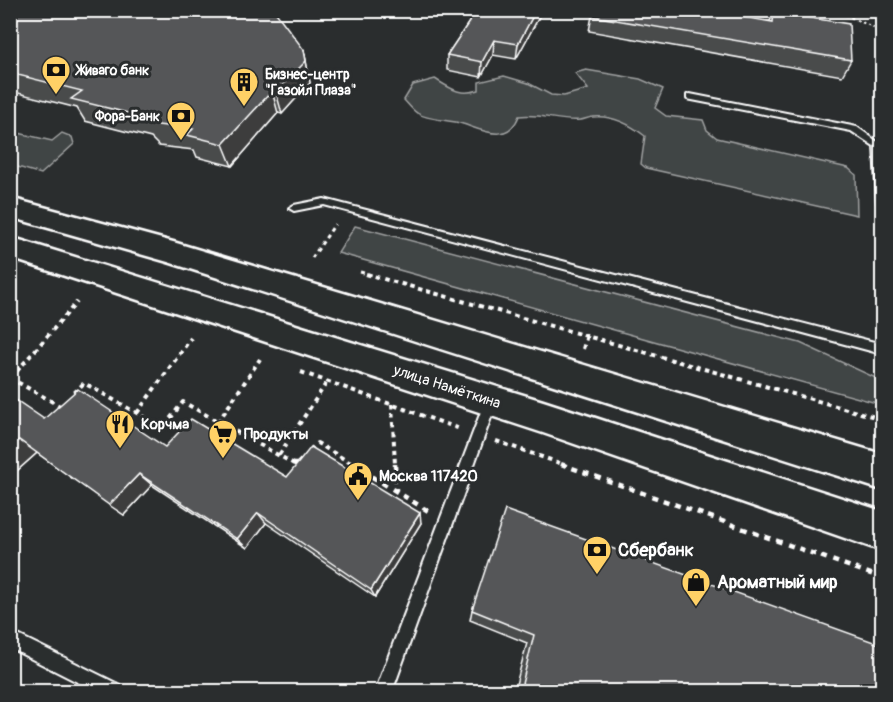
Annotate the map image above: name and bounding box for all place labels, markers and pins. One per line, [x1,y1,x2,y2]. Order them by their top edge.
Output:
bank icon: Живаго банк [40,54,72,96]
place label: Живаго банк [74,62,149,79]
building icon: Бизнес-центр "Газойл Плаза" [228,66,260,108]
place label: Бизнес-центр "Газойл Плаза" [265,66,357,99]
bank icon: Фора-Банк [165,100,197,142]
place label: Фора-Банк [94,108,160,125]
restaurant icon: Корчма [104,408,136,450]
place label: Корчма [141,415,189,434]
supermarket icon: Продукты [207,418,239,460]
place label: Продукты [244,425,309,444]
public building icon: Москва 117420 [342,460,374,502]
place label: Москва 117420 [379,467,478,486]
bank icon: Сбербанк [581,534,613,576]
place label: Сбербанк [618,539,694,562]
shop icon: Ароматный мир [680,566,712,608]
place label: Ароматный мир [717,571,838,594]

